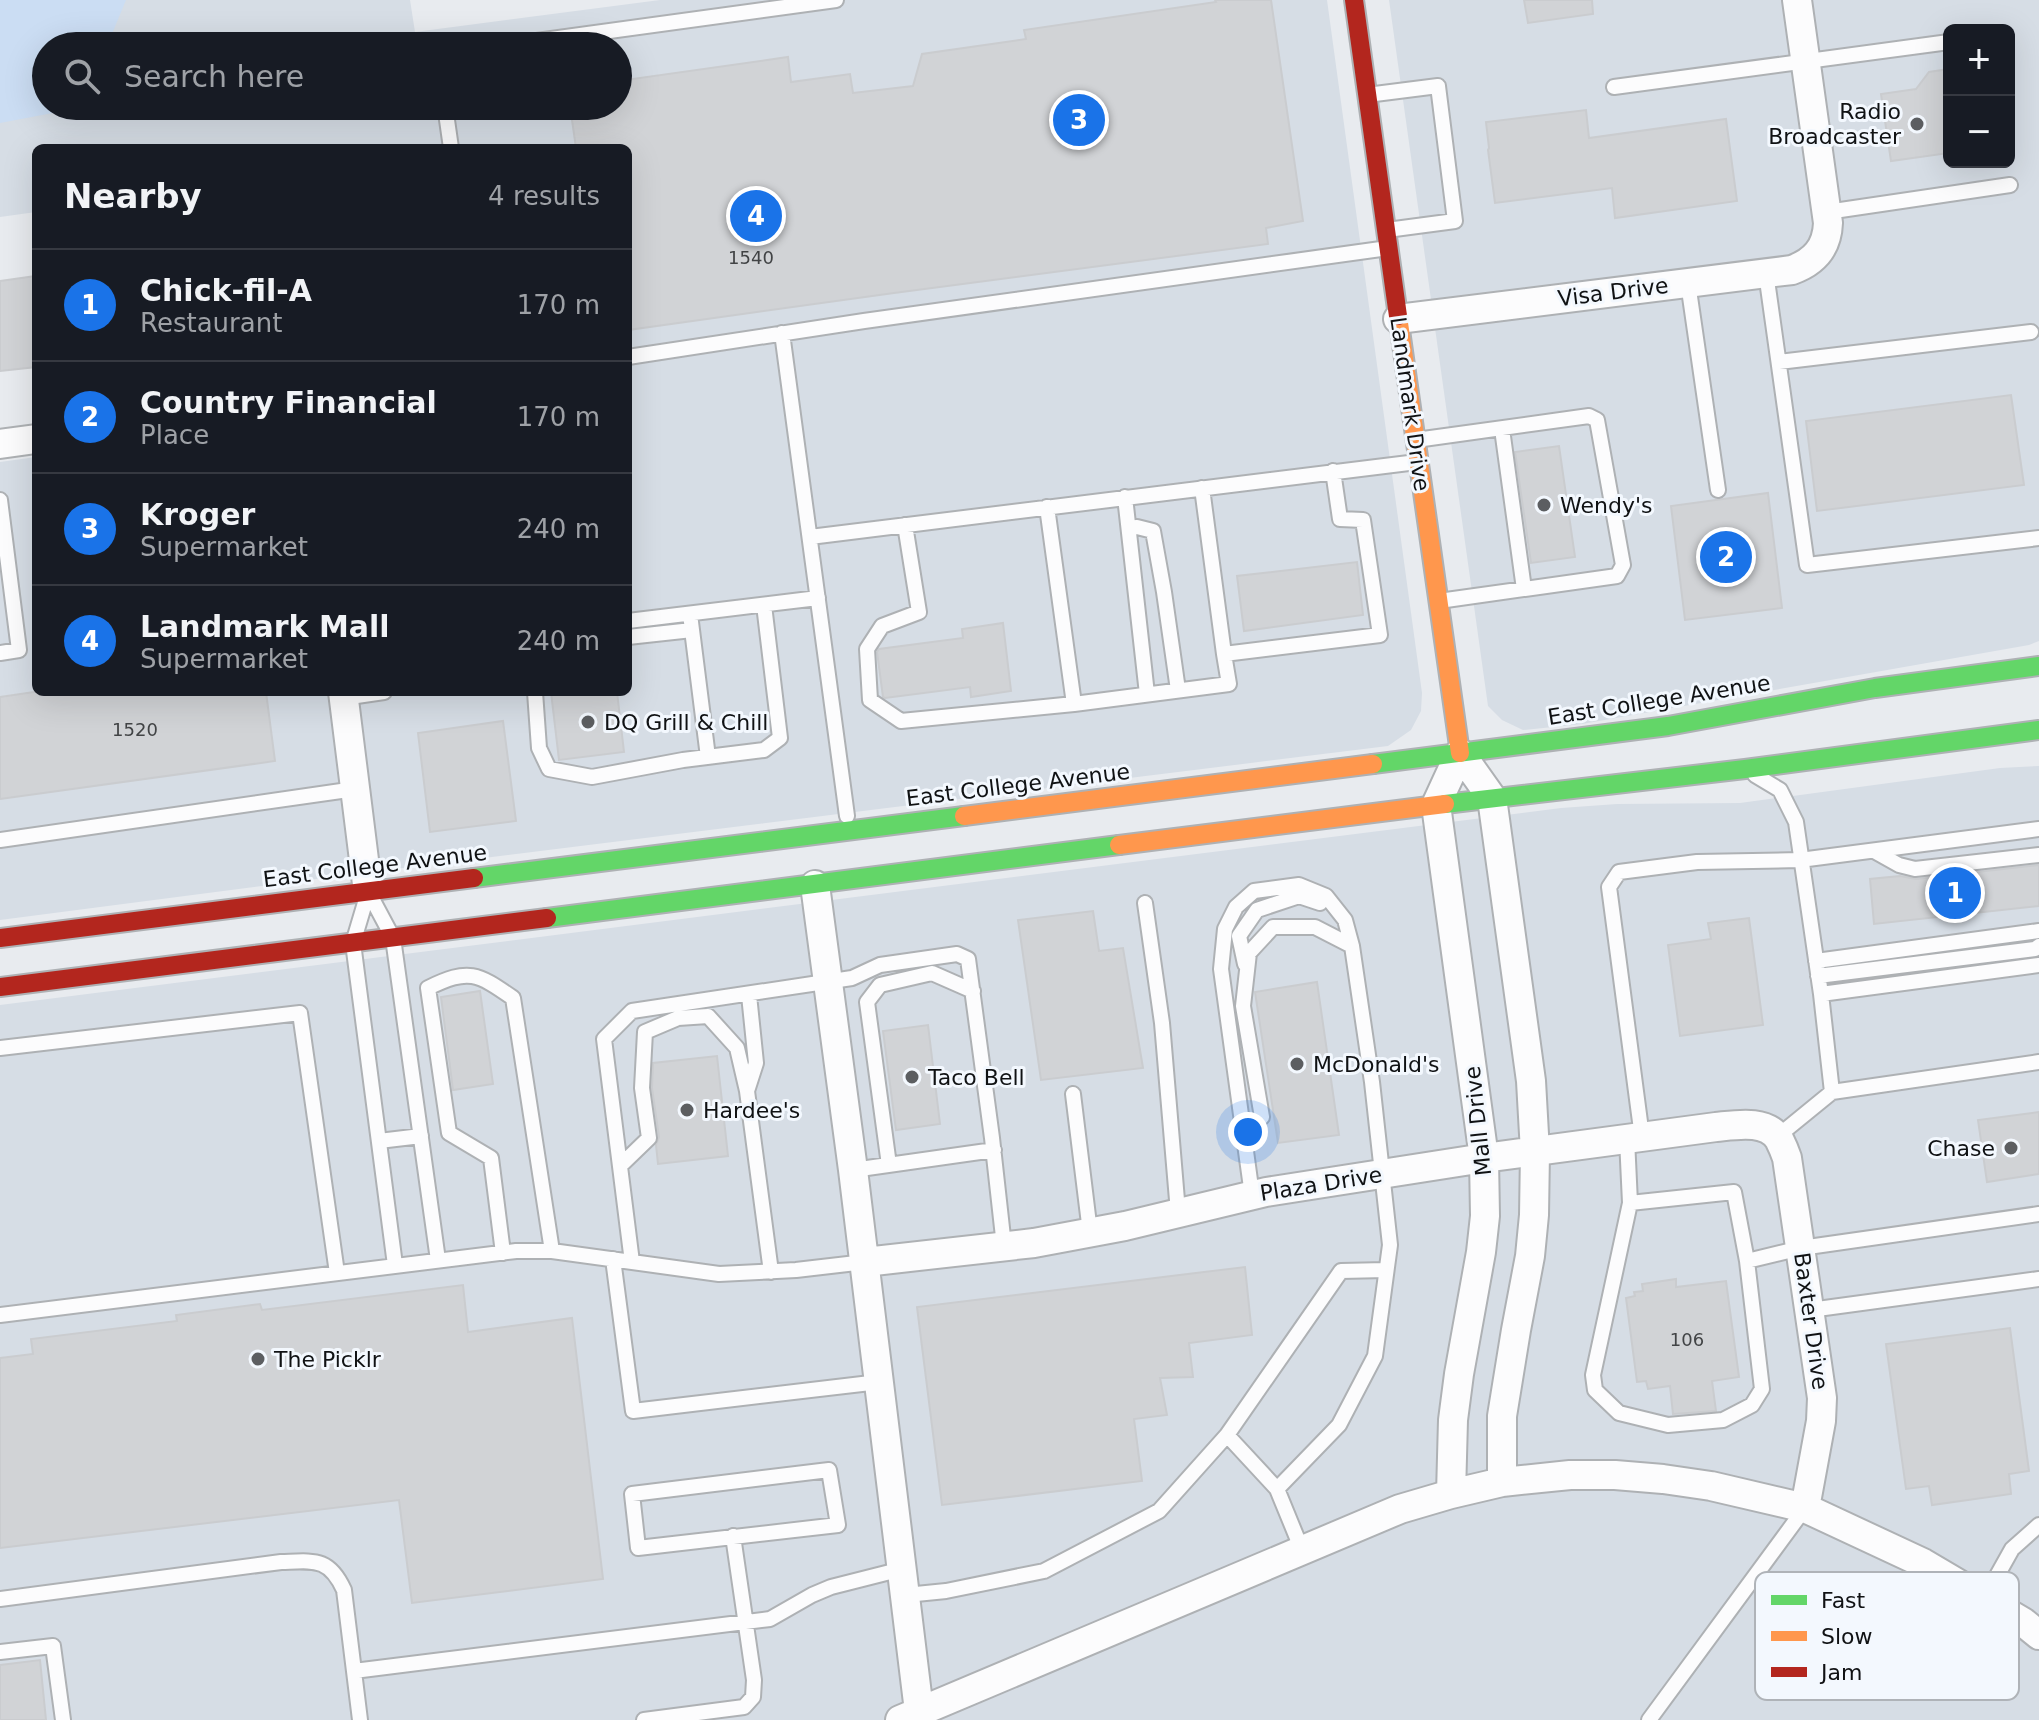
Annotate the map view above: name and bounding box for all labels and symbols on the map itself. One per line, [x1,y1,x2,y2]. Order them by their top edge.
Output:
pin: 3 [1053,90,1105,150]
place label: Radio Broadcaster [1768,99,1902,149]
marker: Radio Broadcaster [1908,115,1926,133]
pin: 4 [730,186,782,246]
house number: 1540 [728,247,774,268]
street label: Visa Drive [1556,273,1670,311]
street label: Landmark Drive [1385,315,1435,493]
place label: Wendy's [1560,493,1652,518]
marker: Wendy's [1535,496,1553,514]
pin: 2 [1700,527,1752,587]
street label: East College Avenue [1546,670,1772,730]
place label: DQ Grill & Chill [604,710,768,735]
marker: DQ Grill & Chill [579,713,597,731]
house number: 1520 [112,719,158,740]
street label: East College Avenue [905,759,1131,811]
street label: East College Avenue [262,840,488,892]
pin: 1 [1929,863,1981,923]
place label: McDonald's [1313,1052,1440,1077]
marker: McDonald's [1288,1055,1306,1073]
place label: Taco Bell [927,1065,1025,1090]
street label: Mall Drive [1460,1065,1496,1177]
marker: Taco Bell [903,1068,921,1086]
place label: Hardee's [703,1098,800,1123]
marker: Hardee's [678,1101,696,1119]
your location [1228,1112,1268,1152]
place label: Chase [1927,1136,1995,1161]
marker: Chase [2002,1139,2020,1157]
street label: Plaza Drive [1258,1162,1384,1206]
street label: Baxter Drive [1789,1251,1833,1391]
house number: 106 [1670,1329,1704,1350]
place label: The Picklr [273,1347,382,1372]
marker: The Picklr [249,1350,267,1368]
legend [1755,1572,2019,1700]
text: Fast [1821,1588,1866,1613]
text: Slow [1821,1624,1873,1649]
text: Jam [1819,1660,1862,1685]

